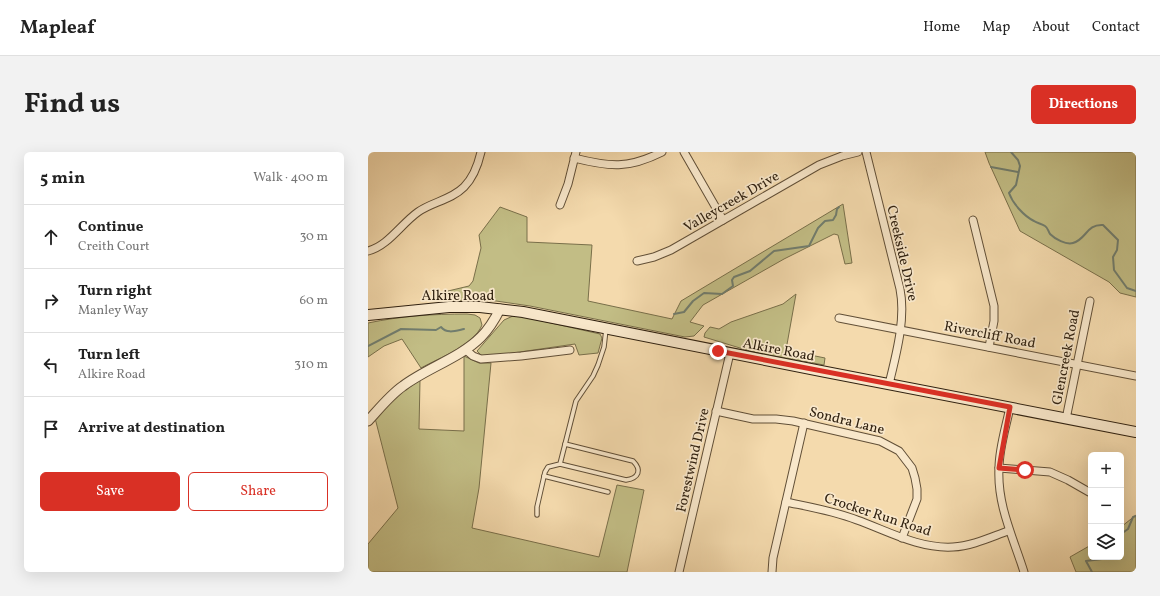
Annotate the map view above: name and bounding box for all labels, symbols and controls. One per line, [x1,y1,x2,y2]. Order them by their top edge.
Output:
text: Mapleaf [20,15,95,41]
text: Home [923,18,960,37]
text: Map [982,18,1010,37]
text: About [1032,18,1070,37]
text: Contact [1092,18,1140,37]
text: Find us [24,85,120,124]
button: Directions [1031,85,1136,124]
text: 5 min [40,167,85,190]
street label: Valleycreek Drive [680,167,783,237]
text: Walk · 400 m [253,169,328,187]
street label: Creekside Drive [881,204,922,303]
text: Continue [78,217,143,238]
icon: ahead [40,226,62,248]
text: 30 m [300,228,328,246]
text: Creith Court [78,238,150,256]
text: Turn right [78,281,152,302]
street label: Alkire Road [422,287,494,306]
icon: right [40,290,62,312]
text: 60 m [300,292,328,310]
text: Manley Way [78,302,148,320]
street label: Glencreek Road [1048,308,1085,407]
street label: Rivercliff Road [942,317,1037,354]
street label: Alkire Road [741,334,816,367]
route end [709,342,727,360]
text: Turn left [78,345,140,366]
icon: left [40,354,62,376]
text: 310 m [294,356,328,374]
text: Alkire Road [78,366,146,384]
street label: Sondra Lane [807,403,887,440]
street label: Forestwind Drive [672,406,715,514]
icon: arrive [40,418,62,440]
text: Arrive at destination [78,418,225,439]
map controls [1088,452,1124,560]
button: + [1088,452,1124,488]
route start [1016,461,1034,479]
button: Save [40,472,180,511]
button: Share [188,472,328,511]
button: − [1088,488,1124,524]
street label: Crocker Run Road [822,489,934,542]
button: layers [1088,524,1124,560]

